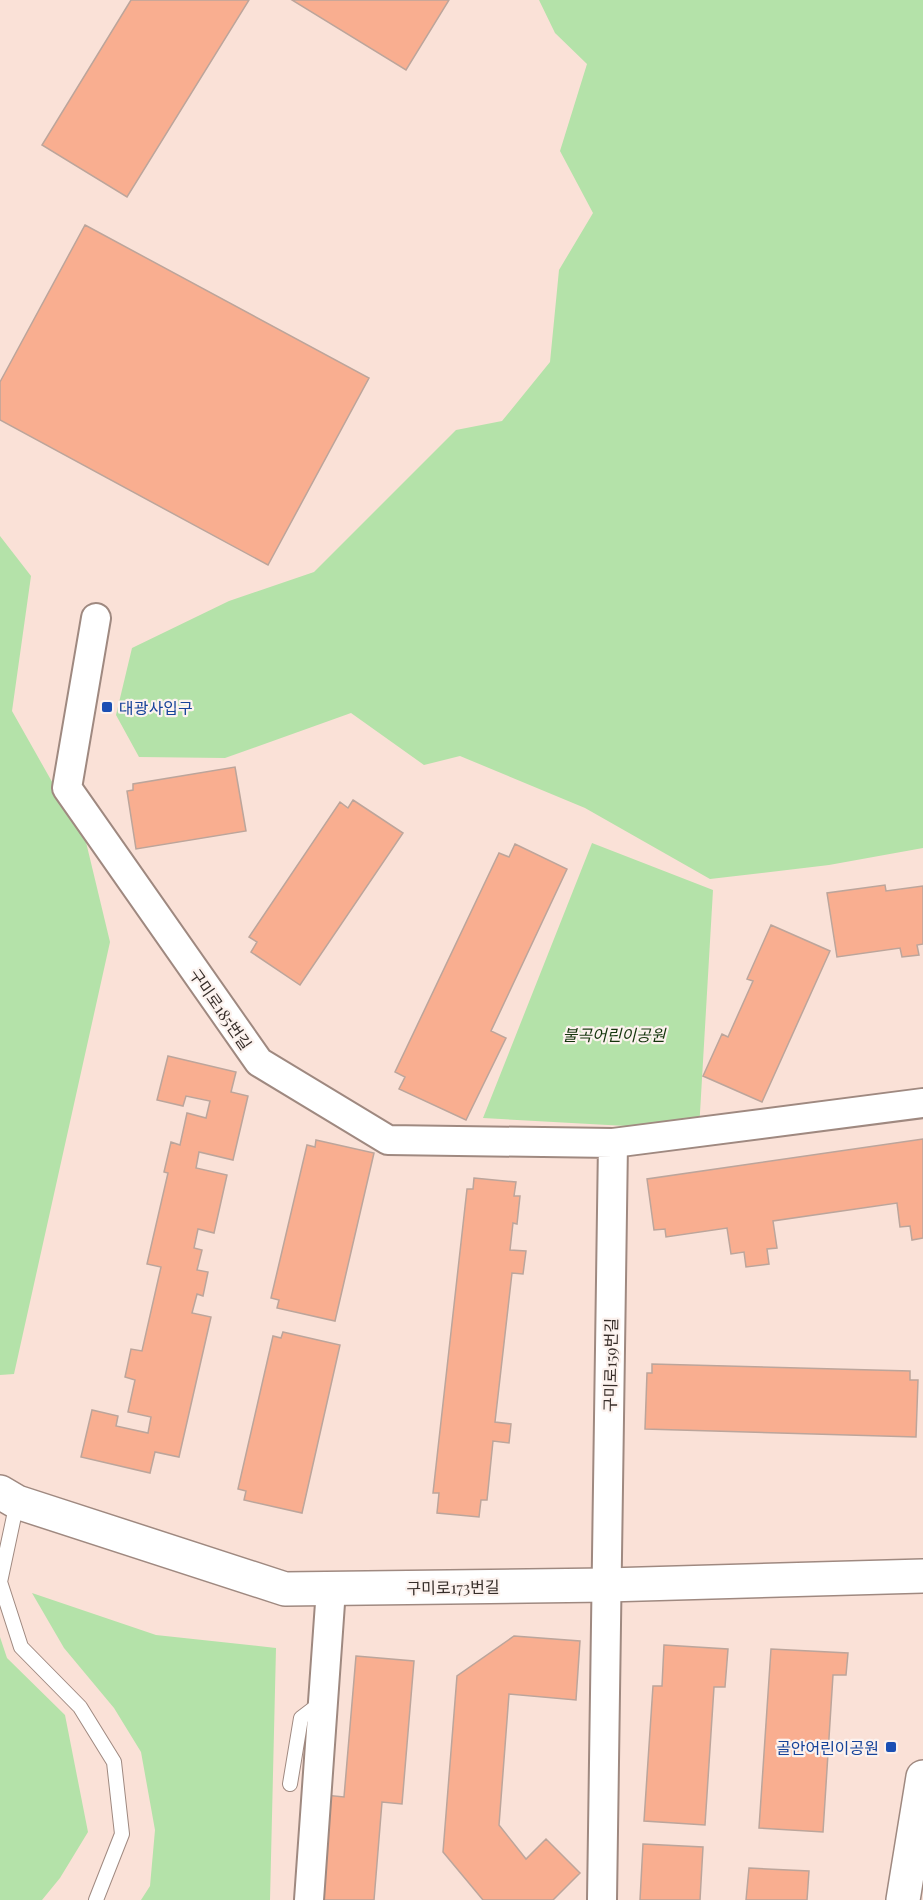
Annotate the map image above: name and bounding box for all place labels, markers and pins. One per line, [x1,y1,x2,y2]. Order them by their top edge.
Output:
place label: 대광사입구 [119,697,193,718]
marker: 대광사입구 [100,700,114,714]
place label: 골안어린이공원 [776,1737,879,1758]
marker: 골안어린이공원 [884,1740,898,1754]

